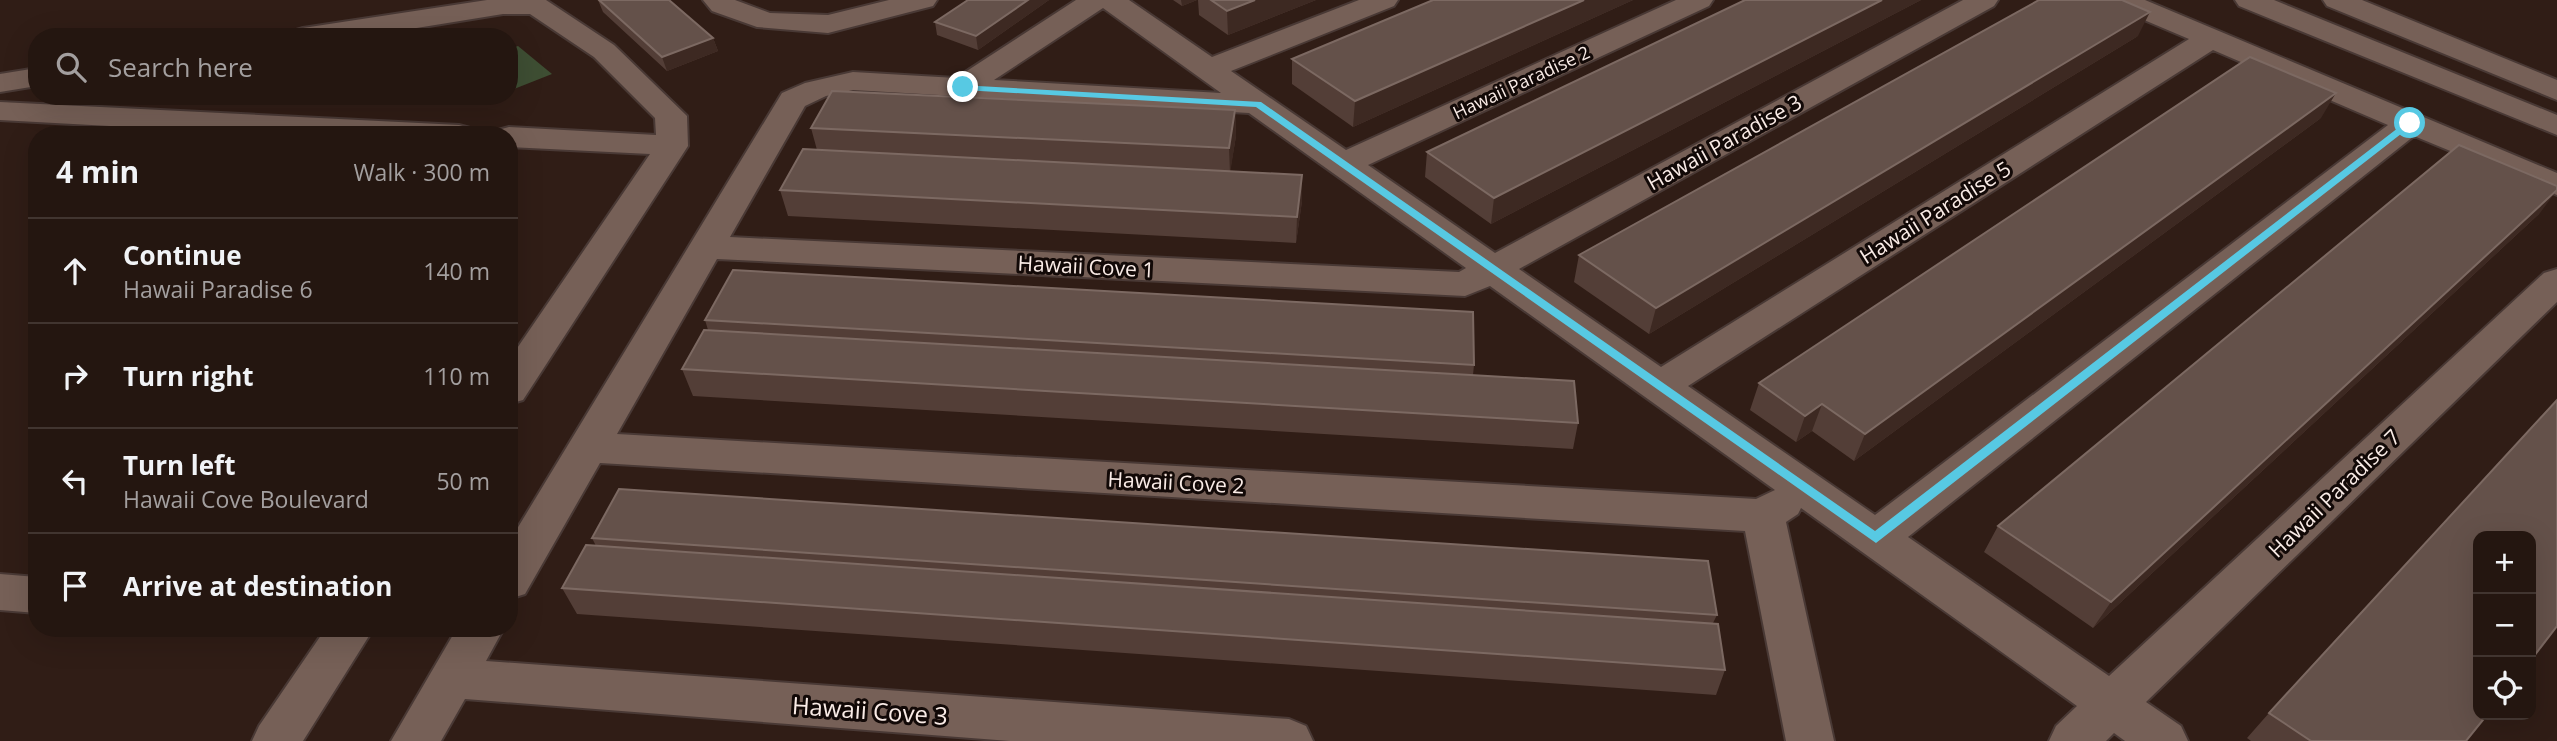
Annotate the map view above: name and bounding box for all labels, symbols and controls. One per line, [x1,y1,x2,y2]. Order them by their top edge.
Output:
search box [28,28,518,105]
street label: Hawaii Paradise 2 [1449,40,1593,124]
icon: search [52,48,90,86]
text: Search here [108,49,253,85]
route end [947,71,978,102]
street label: Hawaii Paradise 3 [1642,88,1806,196]
route start [2394,107,2425,138]
text: 4 min [56,151,139,192]
street label: Hawaii Paradise 5 [1854,154,2016,270]
text: Walk · 300 m [353,156,490,188]
text: Continue [123,237,242,273]
street label: Hawaii Cove 1 [1017,248,1155,284]
icon: ahead [56,252,94,290]
text: 140 m [423,255,490,287]
text: Hawaii Paradise 6 [123,273,313,305]
icon: right [56,357,94,395]
text: Turn right [123,358,254,394]
text: 110 m [423,360,490,392]
street label: Hawaii Paradise 7 [2262,423,2406,563]
text: Turn left [123,447,235,483]
icon: left [56,462,94,500]
street label: Hawaii Cove 2 [1107,464,1245,500]
text: 50 m [436,465,490,497]
text: Hawaii Cove Boulevard [123,483,369,515]
map controls [2473,531,2536,720]
button: + [2473,531,2536,594]
icon: arrive [56,567,94,605]
text: Arrive at destination [123,568,392,604]
button: − [2473,594,2536,657]
button: locate [2473,657,2536,720]
street label: Hawaii Cove 3 [791,688,949,732]

